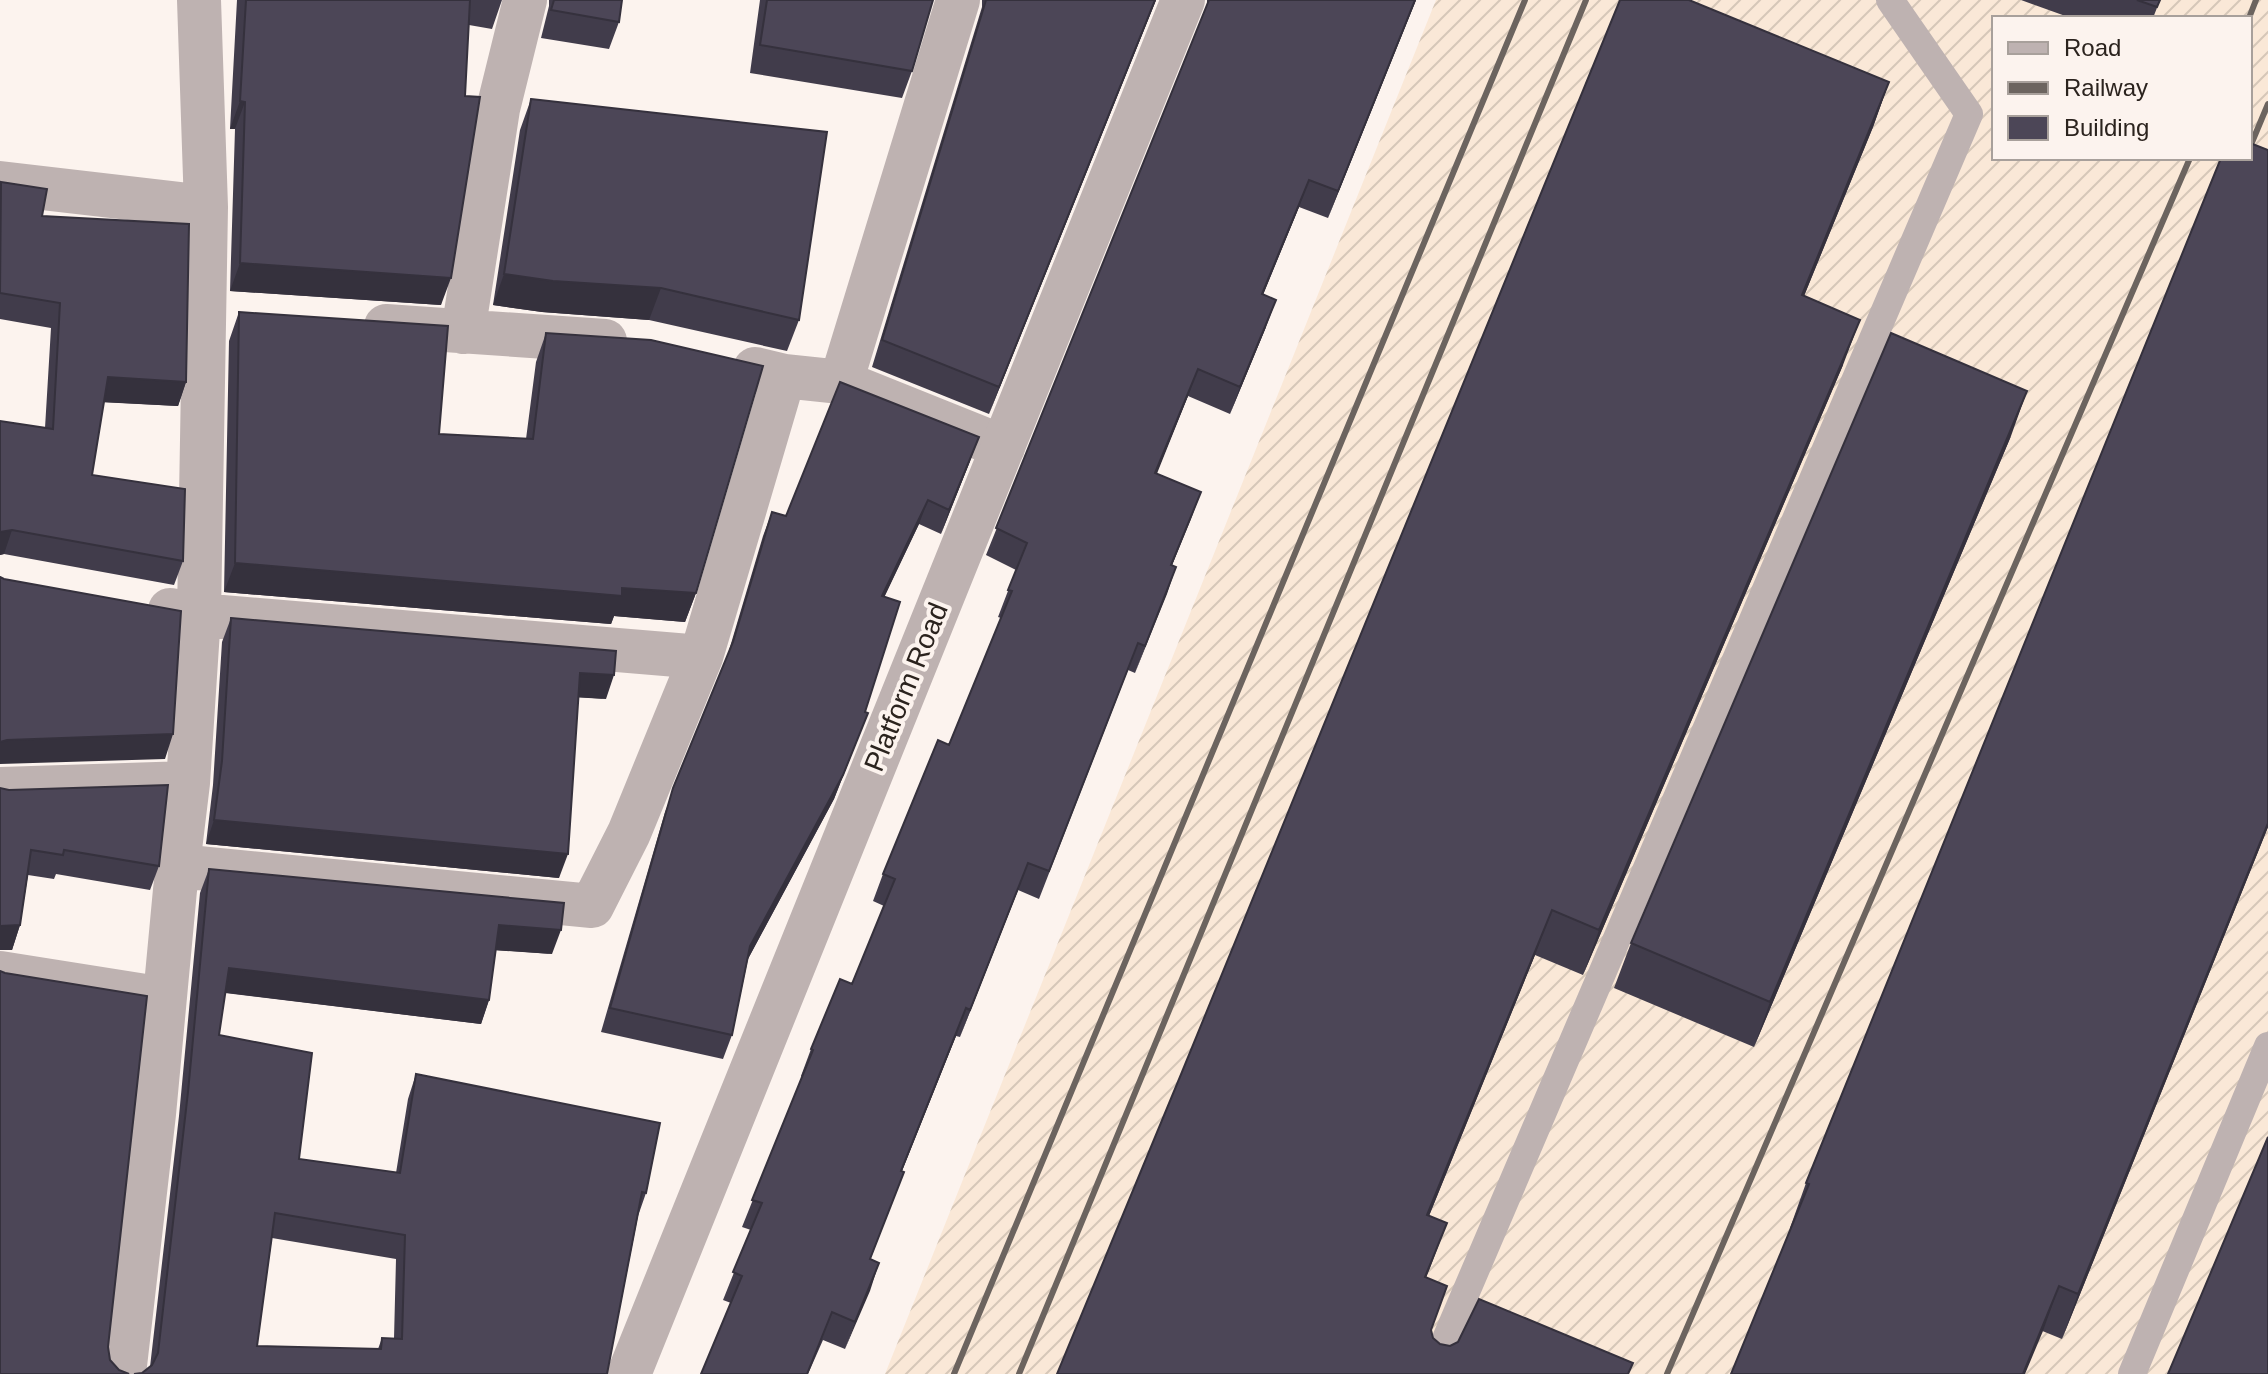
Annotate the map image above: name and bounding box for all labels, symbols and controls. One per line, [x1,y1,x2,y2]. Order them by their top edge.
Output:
legend [1992,16,2252,160]
text: Road [2064,34,2121,61]
text: Railway [2064,74,2148,101]
text: Building [2064,114,2149,141]
street label: Platform Road [858,598,954,776]

